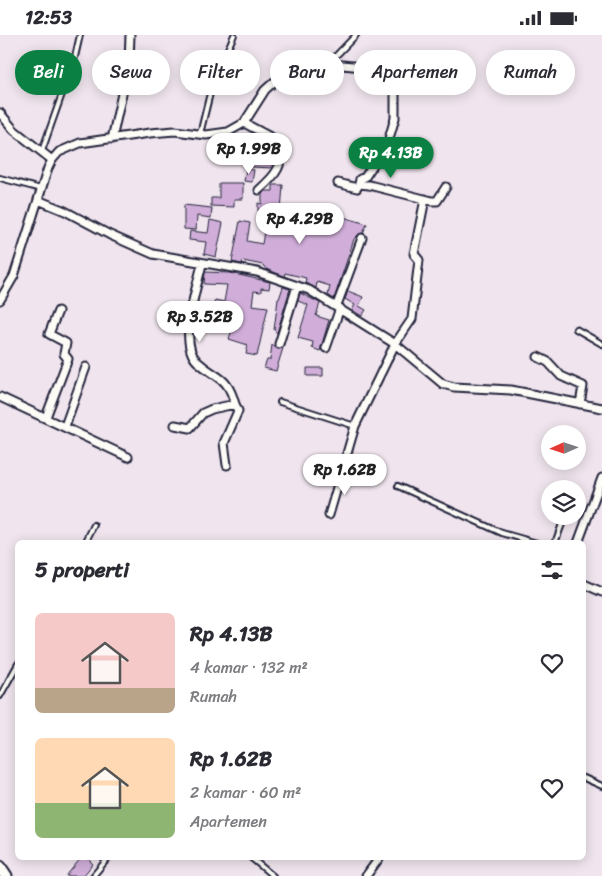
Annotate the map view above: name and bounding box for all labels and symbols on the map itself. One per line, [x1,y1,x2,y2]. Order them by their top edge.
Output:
pin: Rp 1.99B [197,133,301,175]
pin: Rp 4.13B [339,137,443,179]
pin: Rp 4.29B [248,203,352,245]
pin: Rp 3.52B [148,301,252,343]
north arrow [541,425,586,470]
pin: Rp 1.62B [293,453,397,496]

